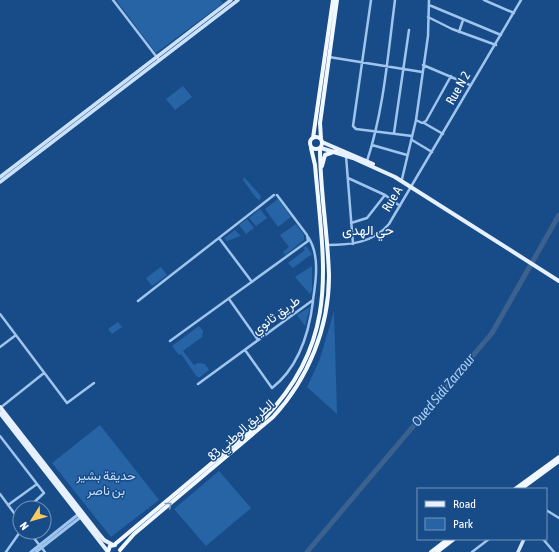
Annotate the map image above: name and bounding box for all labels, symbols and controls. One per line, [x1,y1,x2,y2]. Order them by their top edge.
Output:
street label: Rue N 2 [442,69,474,107]
street label: Rue A [379,183,406,214]
district label: حي الهدى [342,222,394,242]
street label: طريق ثانوي [249,293,305,340]
water label: Oued Sidi Zarzour [408,350,479,430]
street label: الطريق الوطني 83 [205,396,279,466]
park label: حديقة بشير بن ناصر [75,468,136,499]
legend [417,488,547,540]
text: Road [453,497,476,511]
north arrow [12,500,52,540]
one-way arrow [164,502,172,509]
text: Park [453,517,474,531]
text: N [17,520,31,532]

